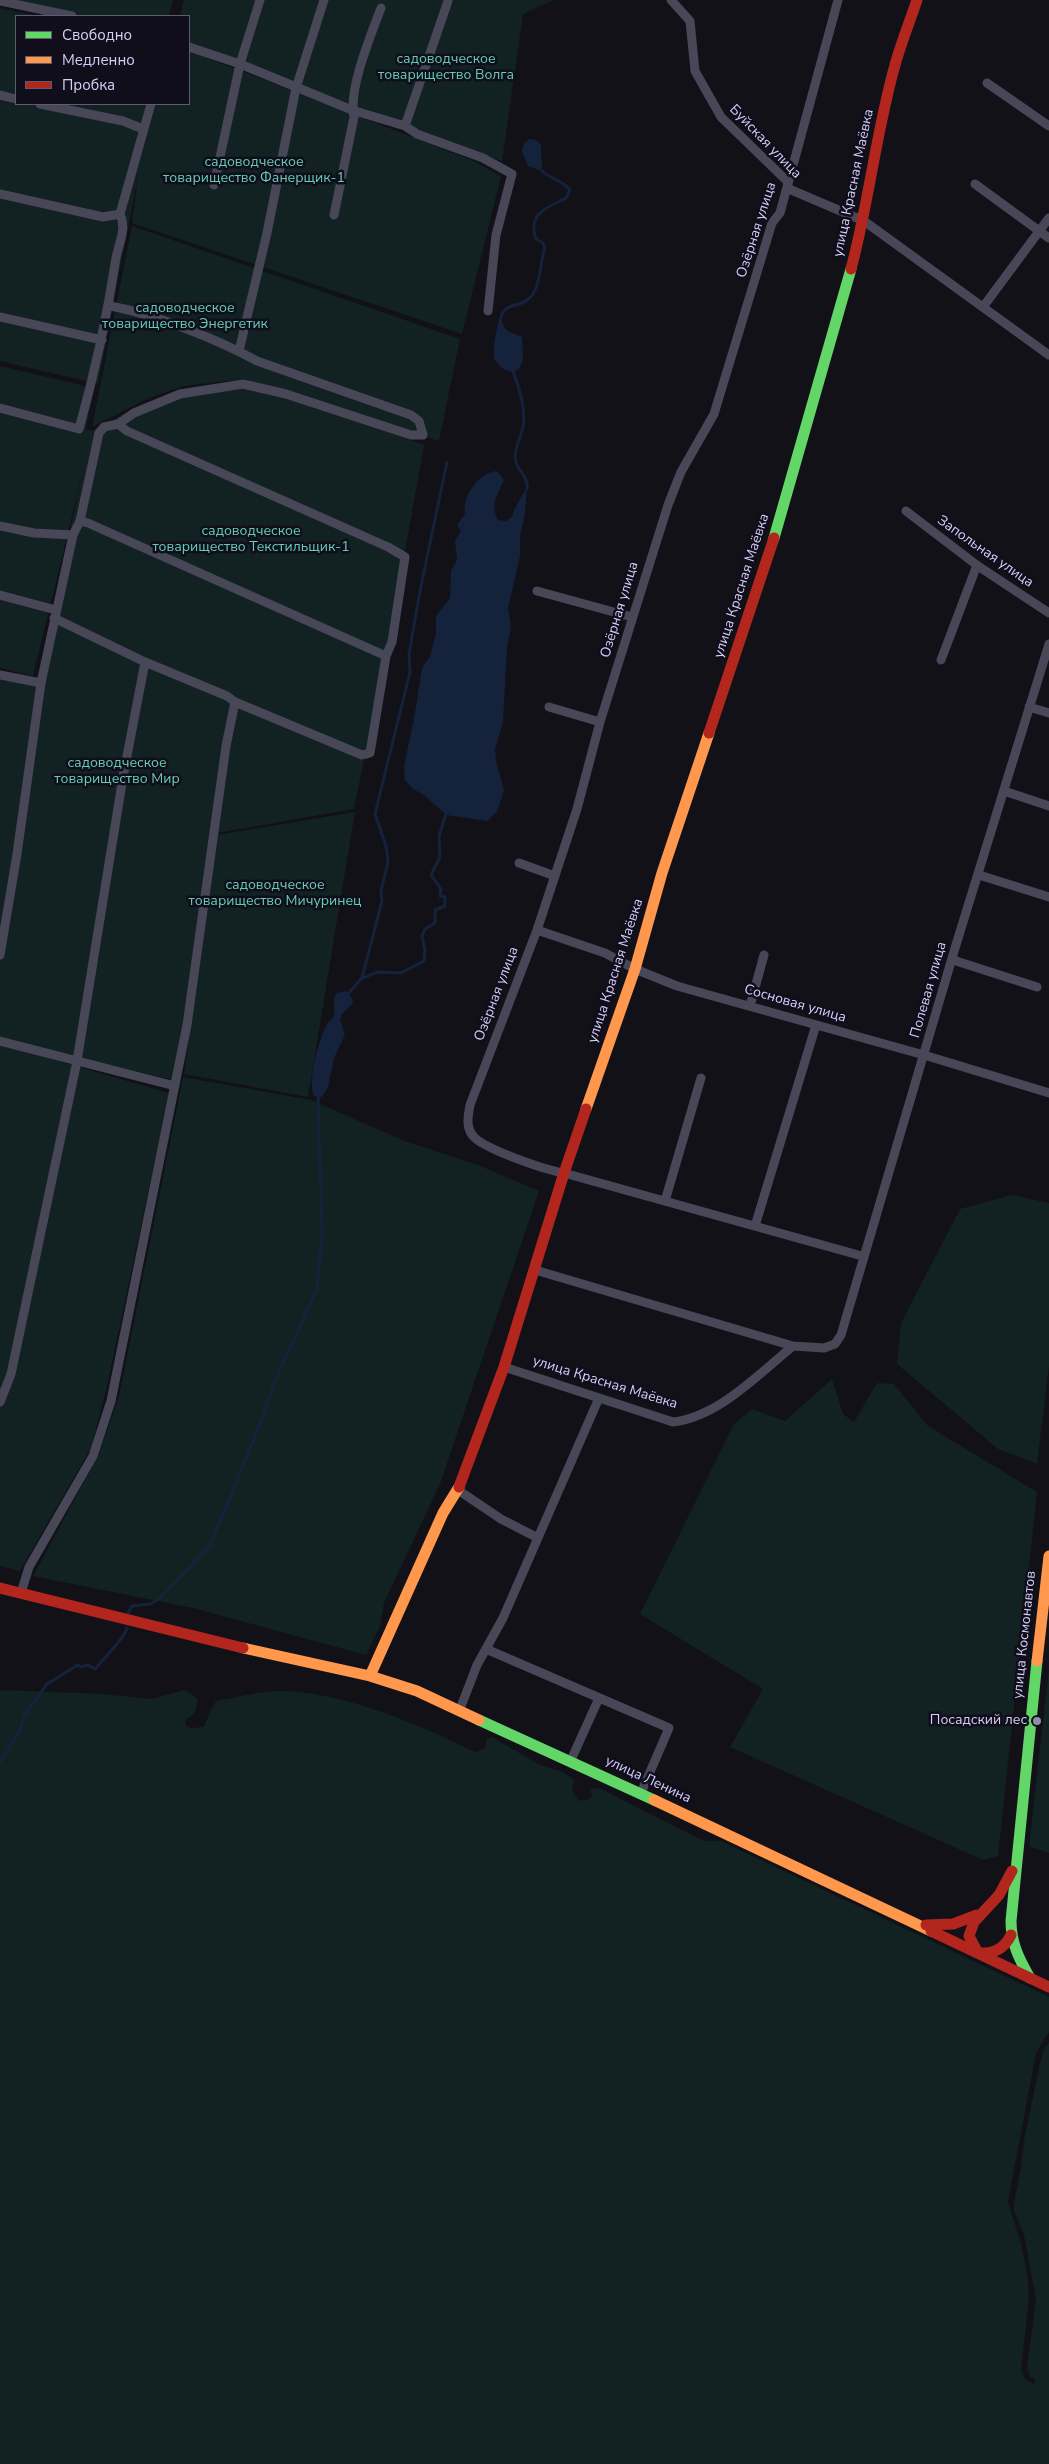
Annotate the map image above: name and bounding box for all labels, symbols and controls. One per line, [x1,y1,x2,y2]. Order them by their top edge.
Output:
legend [15,15,190,105]
text: Свободно [62,25,132,45]
text: Медленно [62,50,135,70]
park label: садоводческое товарищество Волга [378,52,514,84]
text: Пробка [62,75,115,95]
street label: Буйская улица [725,101,805,183]
street label: улица Красная Маёвка [830,108,878,258]
park label: садоводческое товарищество Фанерщик-1 [163,155,345,188]
street label: Озёрная улица [734,180,780,280]
park label: садоводческое товарищество Энергетик [102,301,268,334]
street label: улица Красная Маёвка [711,512,773,660]
street label: Запольная улица [934,512,1036,592]
park label: садоводческое товарищество Текстильщик-1 [152,524,350,556]
street label: Озёрная улица [597,560,643,660]
park label: садоводческое товарищество Мир [54,756,180,789]
park label: садоводческое товарищество Мичуринец [189,878,361,910]
street label: улица Красная Маёвка [585,897,647,1045]
street label: Полевая улица [907,940,951,1040]
street label: Озёрная улица [471,945,523,1043]
street label: Сосновая улица [742,981,848,1027]
street label: улица Красная Маёвка [531,1353,679,1413]
street label: улица Космонавтов [1010,1570,1040,1700]
place label: Посадский лес [930,1713,1027,1729]
marker: Посадский лес [1031,1715,1043,1727]
street label: улица Ленина [602,1753,694,1807]

